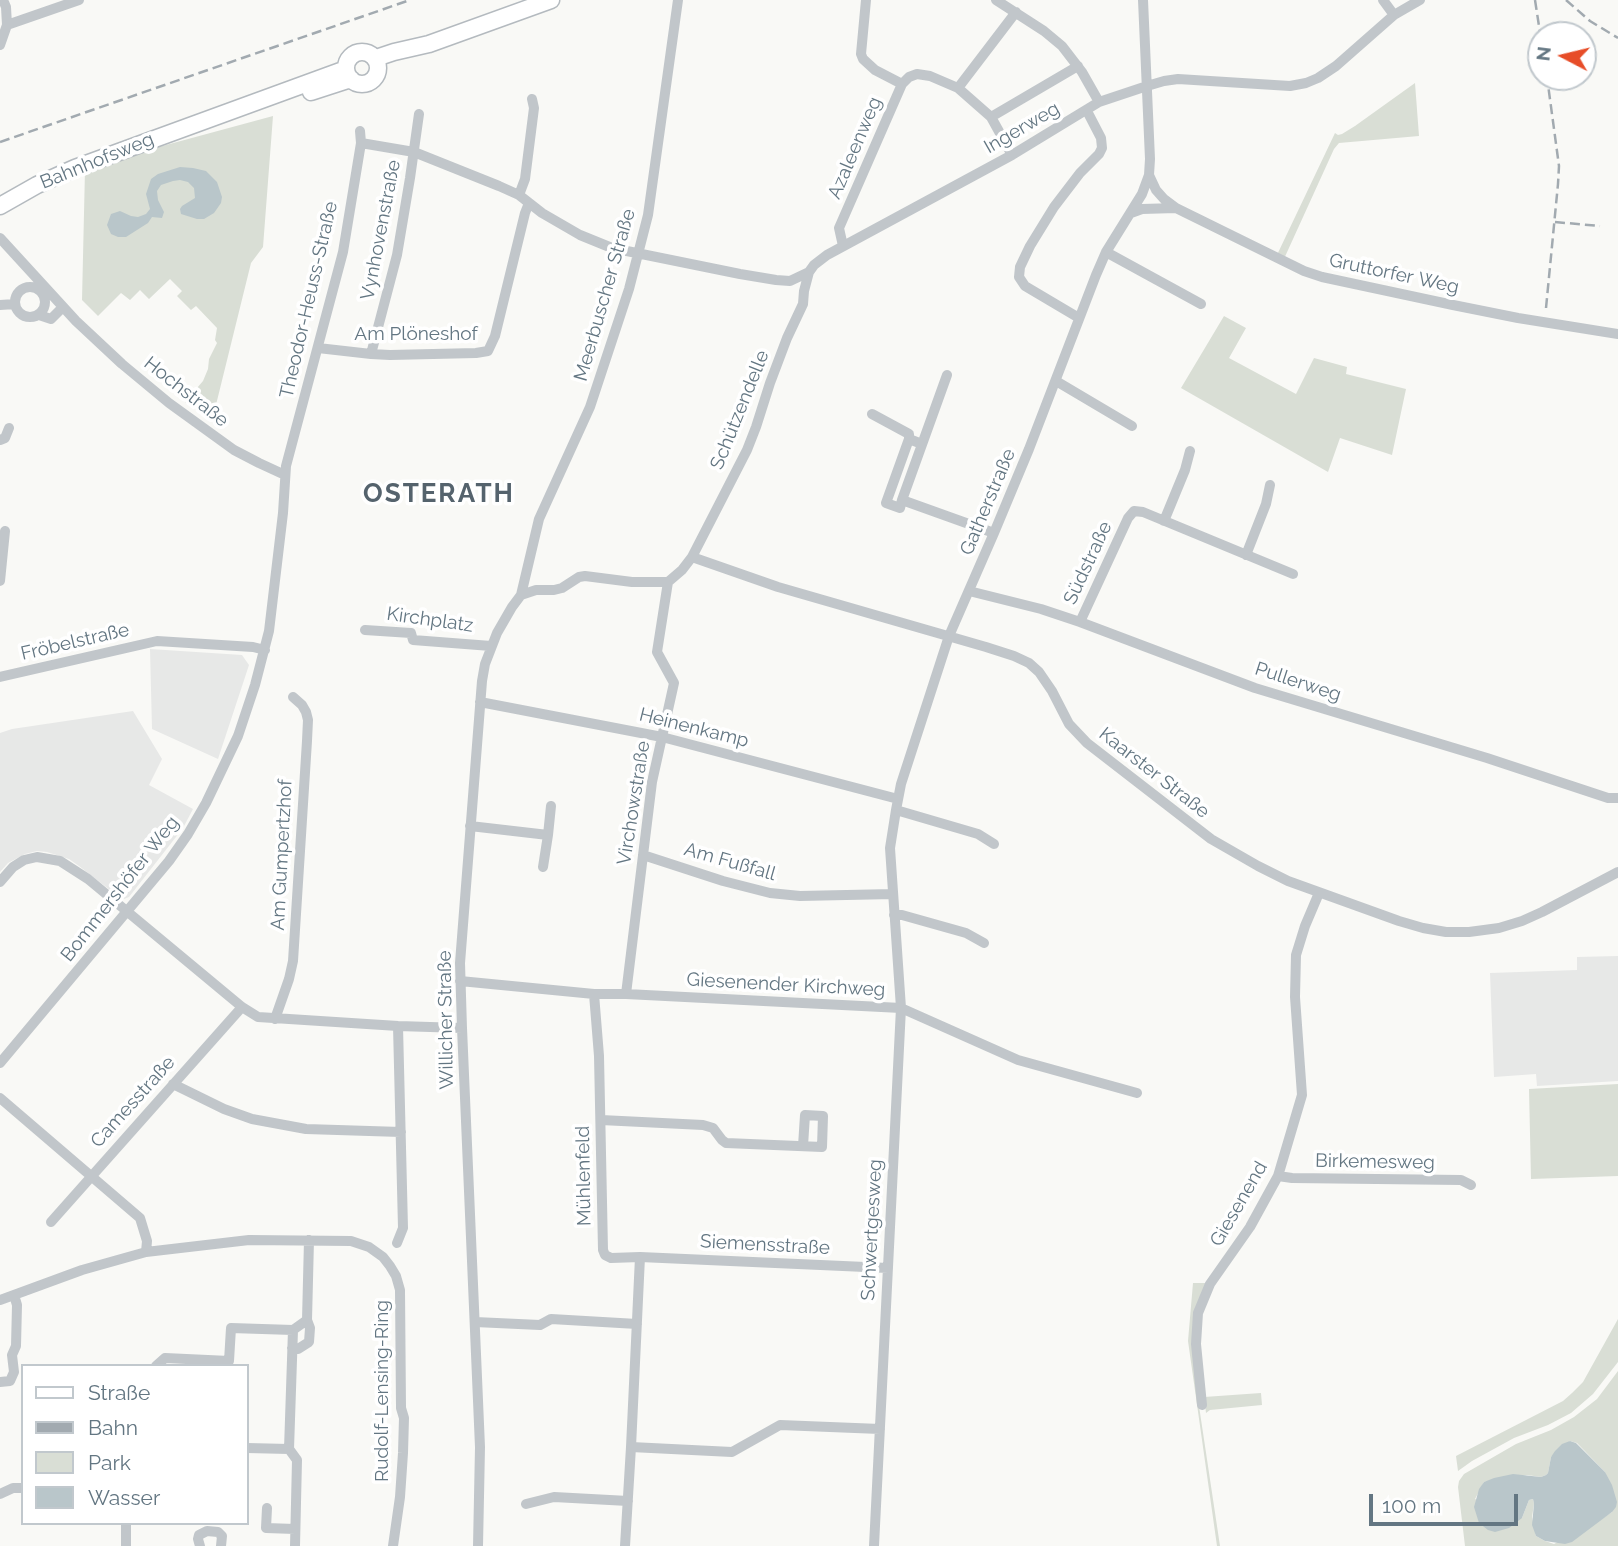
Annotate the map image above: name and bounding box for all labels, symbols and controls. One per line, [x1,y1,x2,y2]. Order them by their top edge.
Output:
north arrow [1527,21,1597,91]
text: N [1531,45,1555,62]
street label: Azaleenweg [823,93,887,203]
street label: Ingerweg [980,97,1064,159]
street label: Bahnhofsweg [37,128,157,194]
street label: Vynhovenstraße [356,158,406,302]
street label: Theodor-Heuss-Straße [275,199,343,401]
street label: Meerbuscher Straße [569,206,641,384]
street label: Gruttorfer Weg [1327,249,1461,299]
street label: Am Plöneshof [354,323,478,345]
street label: Schützendelle [706,347,774,473]
street label: Hochstraße [139,352,233,432]
street label: Gatherstraße [955,445,1021,559]
district label: OSTERATH [364,478,514,510]
street label: Südstraße [1059,518,1117,608]
street label: Kirchplatz [385,603,475,637]
street label: Fröbelstraße [19,618,131,666]
street label: Pullerweg [1252,657,1344,707]
street label: Heinenkamp [637,703,751,753]
street label: Kaarster Straße [1094,723,1214,823]
street label: Virchowstraße [613,739,655,867]
street label: Am Gumpertzhof [267,779,297,931]
street label: Bommershöfer Weg [56,812,184,966]
street label: Am Fußfall [682,838,778,886]
street label: Willicher Straße [433,950,459,1090]
street label: Giesenender Kirchweg [686,968,886,1002]
street label: Camesstraße [86,1052,180,1152]
street label: Mühlenfeld [572,1126,596,1226]
street label: Birkemesweg [1315,1150,1435,1174]
street label: Giesenend [1206,1157,1272,1251]
street label: Schwertgesweg [857,1159,887,1301]
street label: Siemensstraße [700,1230,830,1260]
street label: Rudolf-Lensing-Ring [371,1300,393,1482]
legend [21,1364,248,1525]
text: Straße [88,1380,150,1405]
text: Bahn [88,1415,138,1440]
text: Park [88,1450,131,1475]
scale bar [1373,1480,1522,1524]
text: Wasser [88,1485,160,1510]
text: 100 m [1382,1493,1441,1518]

